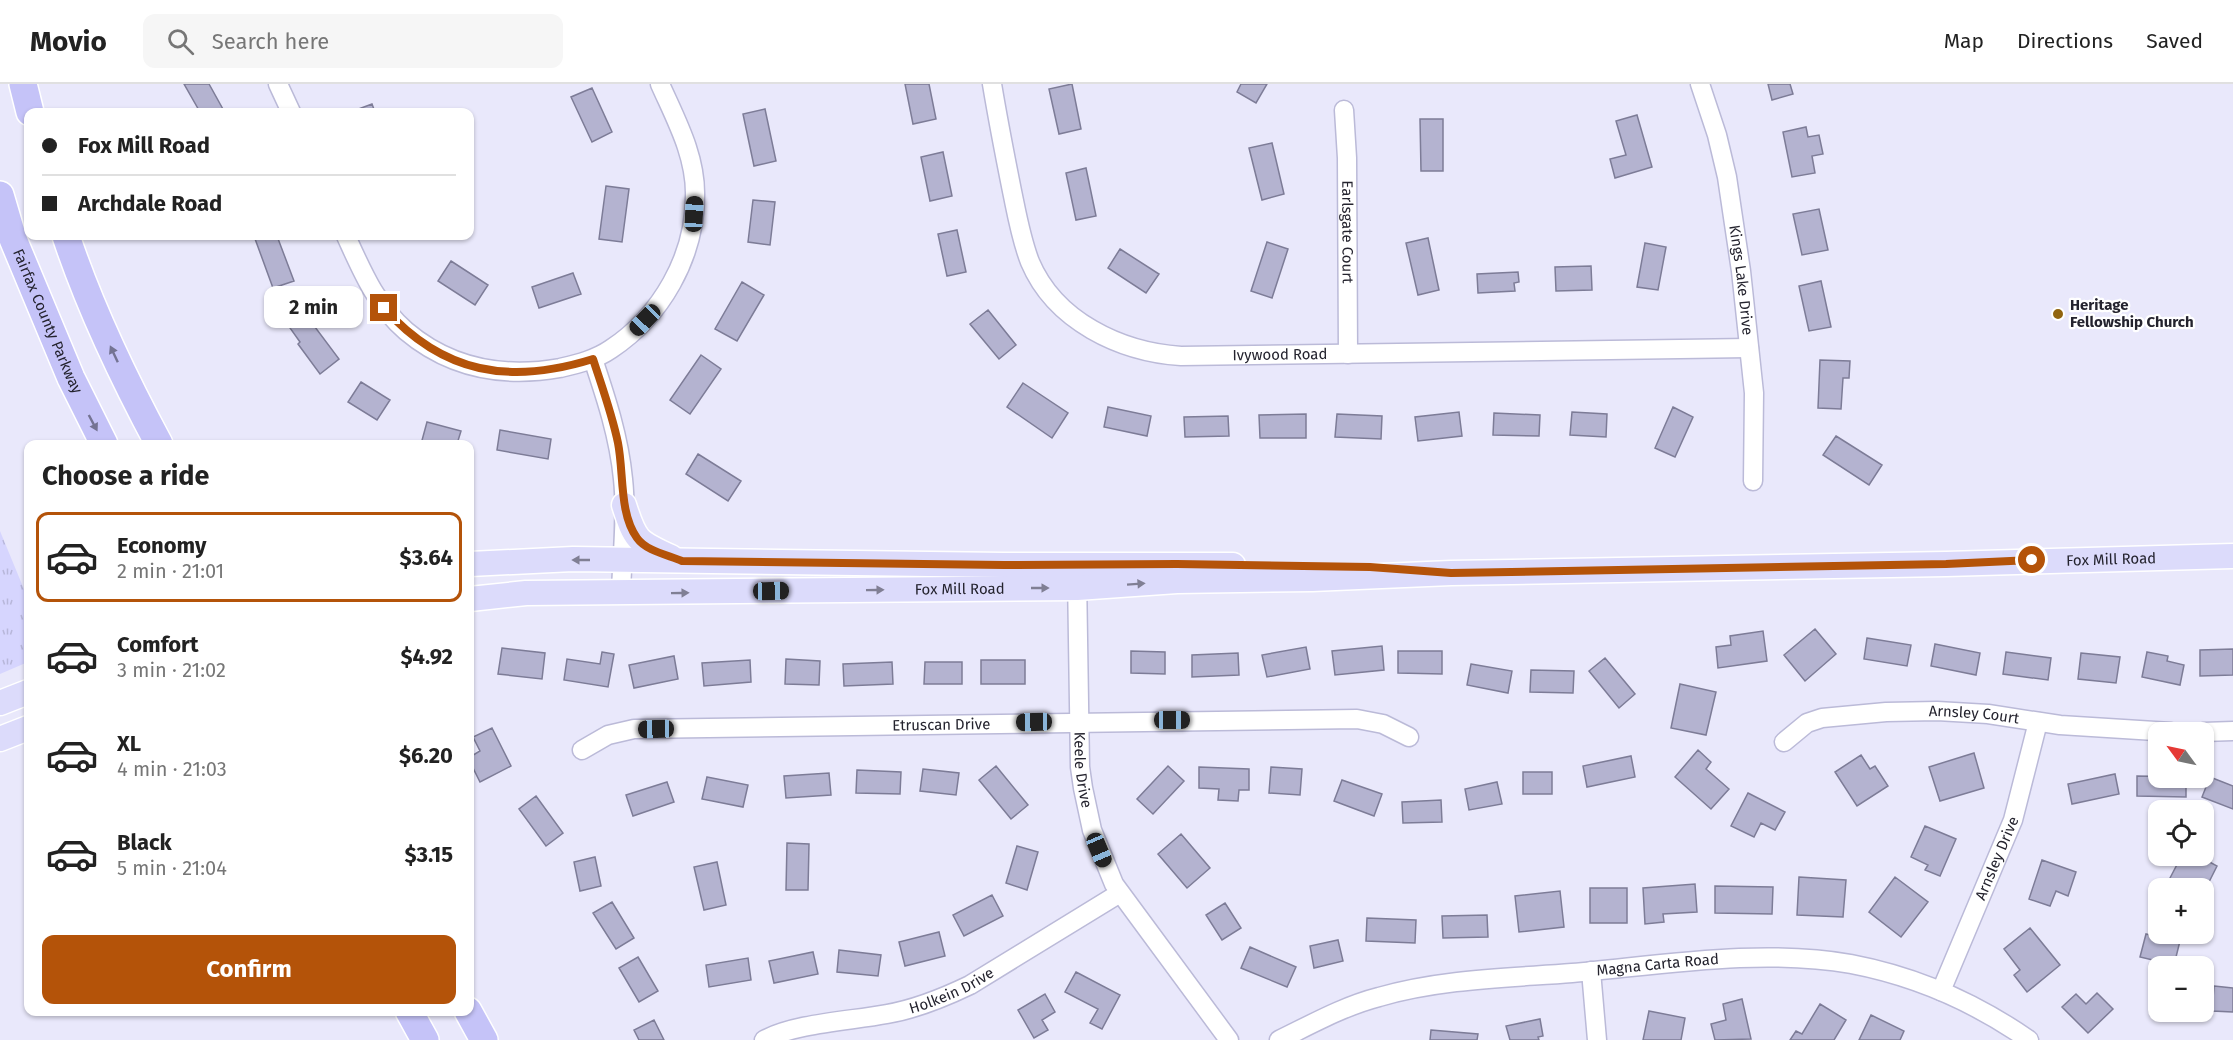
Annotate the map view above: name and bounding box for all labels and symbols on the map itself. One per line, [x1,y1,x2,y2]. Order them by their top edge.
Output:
street label: Earlsgate Court [1338,180,1357,284]
car [684,196,704,232]
street label: Kings Lake Drive [1725,224,1757,336]
street label: Fairfax County Parkway [9,246,87,397]
callout: 2 min [264,287,363,329]
route end [370,294,397,321]
place label: Heritage Fellowship Church [2070,296,2194,331]
car [626,301,664,339]
marker: Heritage Fellowship Church [2051,307,2065,321]
one-way arrow [109,345,119,363]
street label: Ivywood Road [1232,345,1328,364]
one-way arrow [88,415,98,432]
route start [2018,546,2045,573]
street label: Fox Mill Road [2066,549,2156,570]
one-way arrow [572,555,591,565]
one-way arrow [1126,579,1145,589]
street label: Fox Mill Road [915,580,1005,598]
car [753,582,789,600]
one-way arrow [1031,583,1050,593]
one-way arrow [865,585,884,595]
one-way arrow [670,588,689,598]
street label: Arnsley Court [1928,702,2021,728]
car [1154,711,1190,729]
car [1016,713,1052,731]
street label: Etruscan Drive [892,715,990,734]
car [638,720,674,738]
north arrow [2148,722,2214,788]
street label: Keele Drive [1070,731,1096,810]
street label: Arnsley Drive [1971,814,2022,903]
car [1084,830,1114,870]
street label: Magna Carta Road [1596,950,1719,980]
street label: Holkein Drive [907,964,997,1018]

